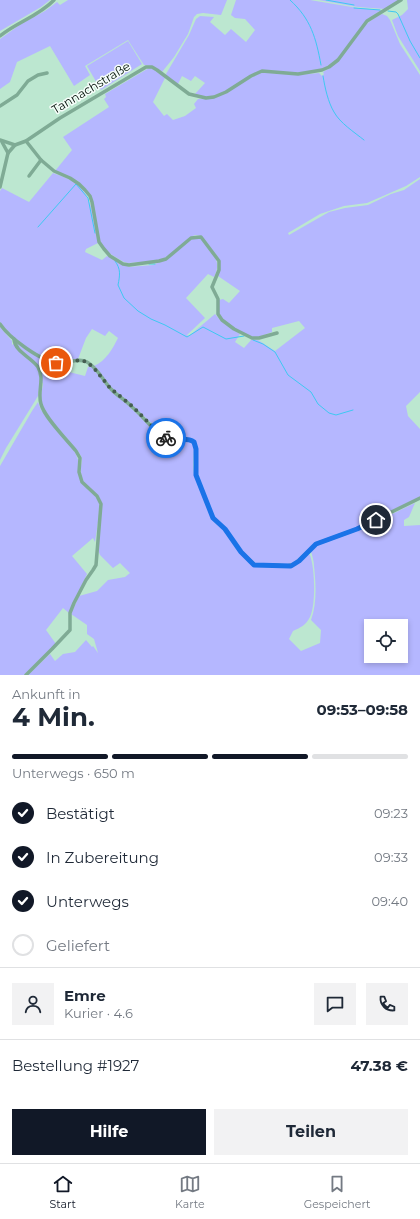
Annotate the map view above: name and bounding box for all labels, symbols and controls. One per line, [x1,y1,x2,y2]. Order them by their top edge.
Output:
street label: Tannachstraße [49,58,133,117]
pin [39,346,73,380]
icon: bag [45,352,67,374]
courier [146,418,186,458]
icon: bike [155,427,177,449]
pin [359,503,393,537]
icon: home [365,509,387,531]
map controls [364,619,408,663]
button: locate [364,619,408,663]
text: Ankunft in [12,686,81,702]
text: 09:53–09:58 [317,700,408,719]
text: 4 Min. [12,701,95,733]
text: Unterwegs · 650 m [12,765,135,781]
icon: check [12,802,34,824]
text: Bestätigt [46,804,115,823]
text: 09:23 [374,805,408,821]
icon: check [12,846,34,868]
text: In Zubereitung [46,848,159,867]
text: 09:33 [374,849,408,865]
icon: check [12,890,34,912]
text: Unterwegs [46,892,129,911]
text: 09:40 [372,893,408,909]
text: Geliefert [46,936,110,955]
button: person [12,983,54,1025]
button: chat [314,983,356,1025]
button: phone [366,983,408,1025]
text: Emre [64,986,106,1005]
text: Kurier · 4.6 [64,1005,133,1021]
text: Bestellung #1927 [12,1056,139,1075]
text: 47.38 € [350,1056,408,1075]
button: Hilfe [12,1109,206,1155]
button: Teilen [214,1109,408,1155]
tab: Start [50,1173,76,1211]
tab: Karte [175,1173,205,1211]
tab: Gespeichert [304,1173,371,1211]

